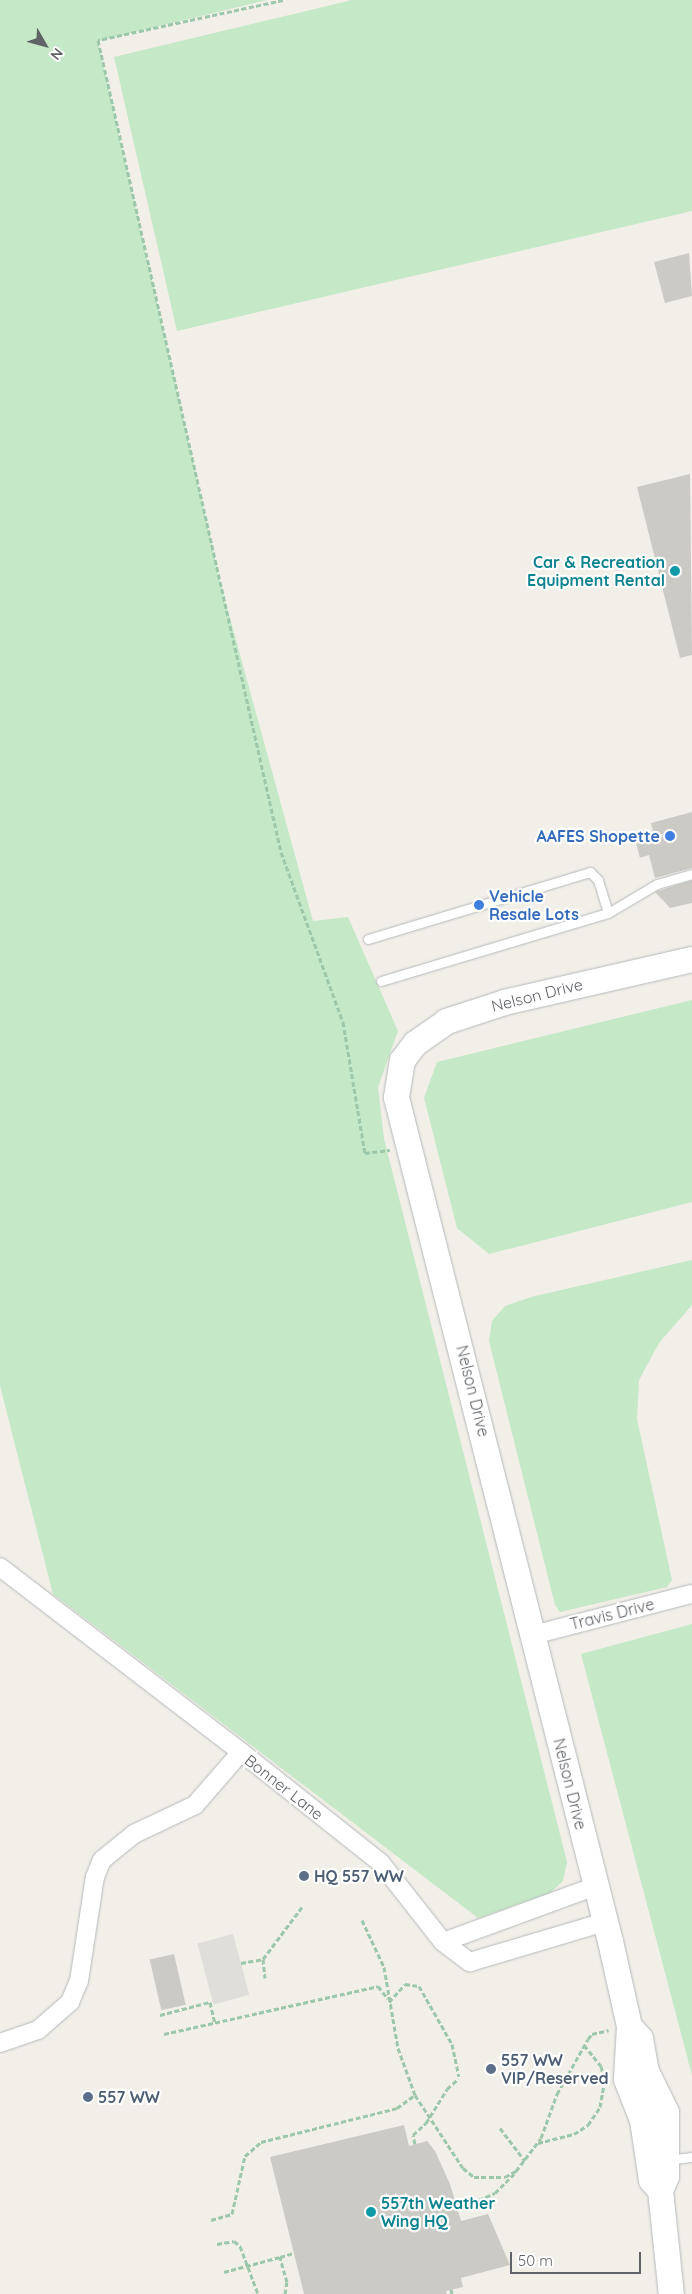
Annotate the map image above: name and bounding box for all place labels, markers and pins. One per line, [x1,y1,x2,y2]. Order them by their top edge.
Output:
place label: Car & Recreation Equipment Rental [527,552,665,590]
marker: Car & Recreation Equipment Rental [669,565,681,577]
place label: AAFES Shopette [537,826,660,846]
marker: AAFES Shopette [664,830,676,842]
place label: Vehicle Resale Lots [489,886,579,924]
marker: Vehicle Resale Lots [473,899,485,911]
place label: HQ 557 WW [314,1866,404,1886]
marker: HQ 557 WW [298,1870,310,1882]
place label: 557 WW VIP/Reserved [501,2050,609,2088]
marker: 557 WW VIP/Reserved [485,2063,497,2075]
place label: 557 WW [98,2087,160,2107]
marker: 557 WW [82,2091,94,2103]
place label: 557th Weather Wing HQ [381,2193,495,2231]
marker: 557th Weather Wing HQ [365,2206,377,2218]

